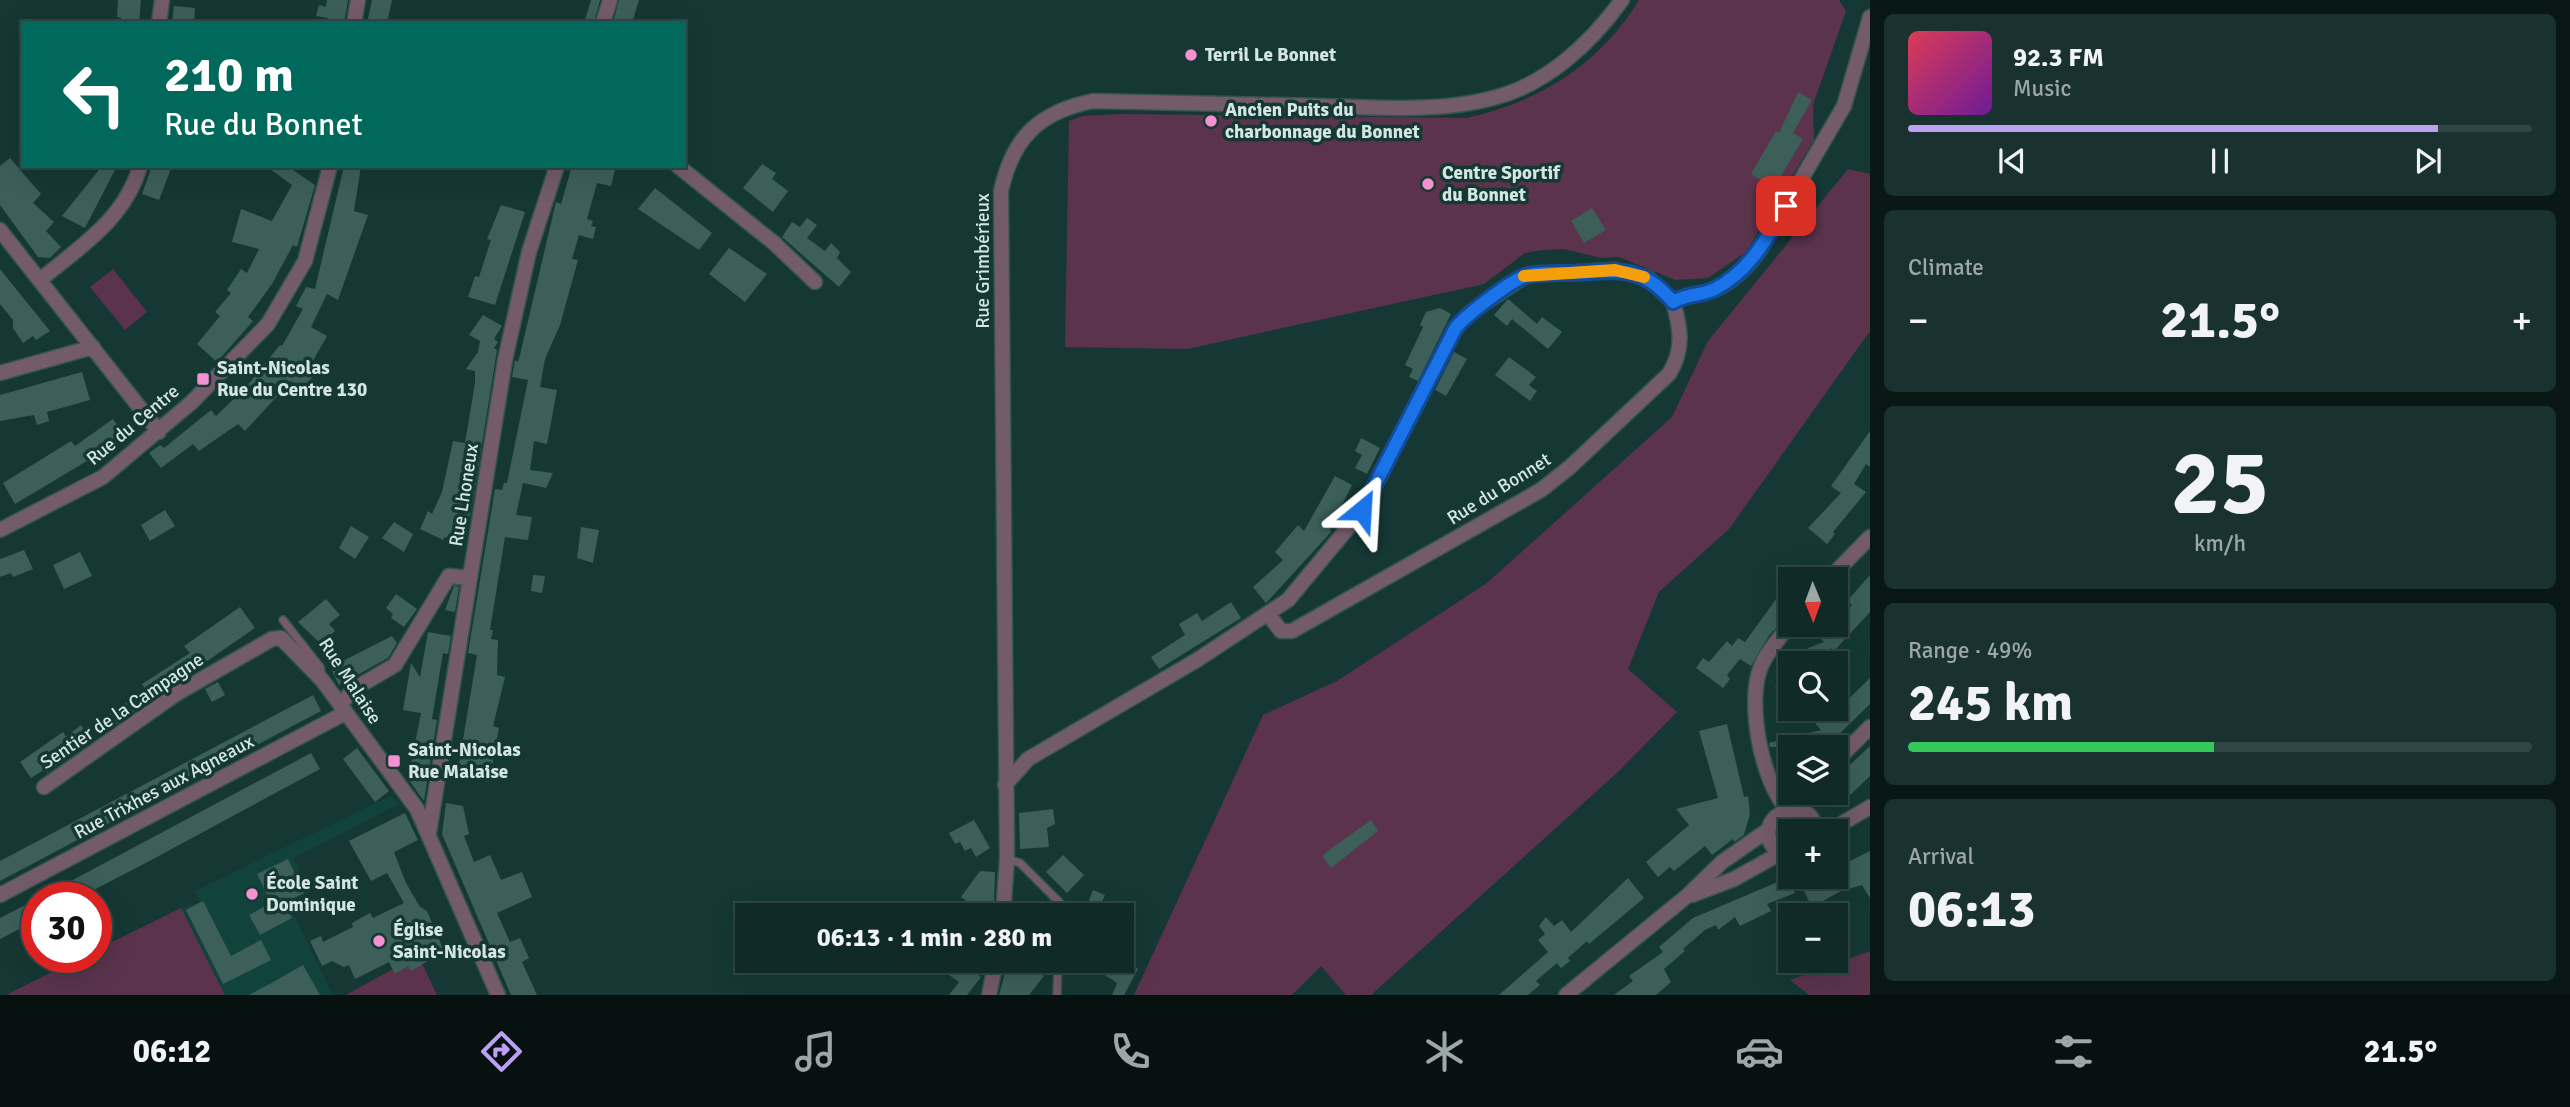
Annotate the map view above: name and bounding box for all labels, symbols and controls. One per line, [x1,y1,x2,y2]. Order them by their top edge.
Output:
text: 92.3 FM [2013,42,2104,74]
place label: Terril Le Bonnet [1205,43,1336,67]
text: 210 m [164,45,294,105]
marker: Terril Le Bonnet [1183,47,1199,63]
icon: left [49,49,140,140]
text: Music [2013,74,2071,103]
place label: Ancien Puits du charbonnage du Bonnet [1225,98,1420,144]
text: Rue du Bonnet [164,105,363,144]
marker: Ancien Puits du charbonnage du Bonnet [1203,113,1219,129]
icon: previous [1993,142,2031,180]
icon: pause [2201,142,2239,180]
icon: next [2409,142,2447,180]
place label: Centre Sportif du Bonnet [1442,161,1561,207]
marker: Centre Sportif du Bonnet [1420,176,1436,192]
pin [1756,176,1816,236]
icon: arrive [1767,187,1805,225]
street label: Rue Grimbérieux [971,193,995,329]
text: Climate [1908,253,1984,282]
text: 21.5° [2160,288,2280,352]
text: − [1908,297,1929,344]
text: + [2511,297,2532,344]
place label: Saint-Nicolas Rue du Centre 130 [217,356,367,402]
marker: Saint-Nicolas Rue du Centre 130 [195,371,211,387]
street label: Rue du Centre [82,379,184,471]
text: 25 [2171,427,2269,540]
street label: Rue Lhoneux [444,442,484,548]
street label: Rue du Bonnet [1443,447,1556,530]
position arrow [1325,473,1399,547]
text: km/h [2194,529,2246,558]
north arrow [1778,567,1848,637]
map controls [1778,567,1848,973]
street label: Rue Malaise [313,633,387,729]
text: Range · 49% [1908,636,2032,665]
street label: Sentier de la Campagne [36,647,208,775]
button: search [1778,651,1848,721]
text: 245 km [1908,671,2073,735]
street label: Rue Trixhes aux Agneaux [70,729,258,845]
button: layers [1778,735,1848,805]
place label: Saint-Nicolas Rue Malaise [408,738,521,784]
marker: Saint-Nicolas Rue Malaise [386,753,402,769]
button: + [1778,819,1848,889]
text: Arrival [1908,842,1974,871]
place label: École Saint Dominique [266,871,358,917]
text: 06:13 [1908,877,2036,941]
speed limit sign: 30 [21,882,112,973]
marker: École Saint Dominique [244,886,260,902]
button: − [1778,903,1848,973]
place label: Église Saint-Nicolas [393,918,506,964]
text: 06:13 · 1 min · 280 m [817,922,1052,954]
marker: Église Saint-Nicolas [371,933,387,949]
icon: directions [477,1027,526,1076]
icon: music [791,1027,840,1076]
icon: phone [1106,1027,1155,1076]
icon: climate [1420,1027,1469,1076]
icon: car [1735,1027,1784,1076]
icon: filters [2049,1027,2098,1076]
text: 06:12 [133,1032,211,1071]
text: 21.5° [2363,1032,2437,1071]

